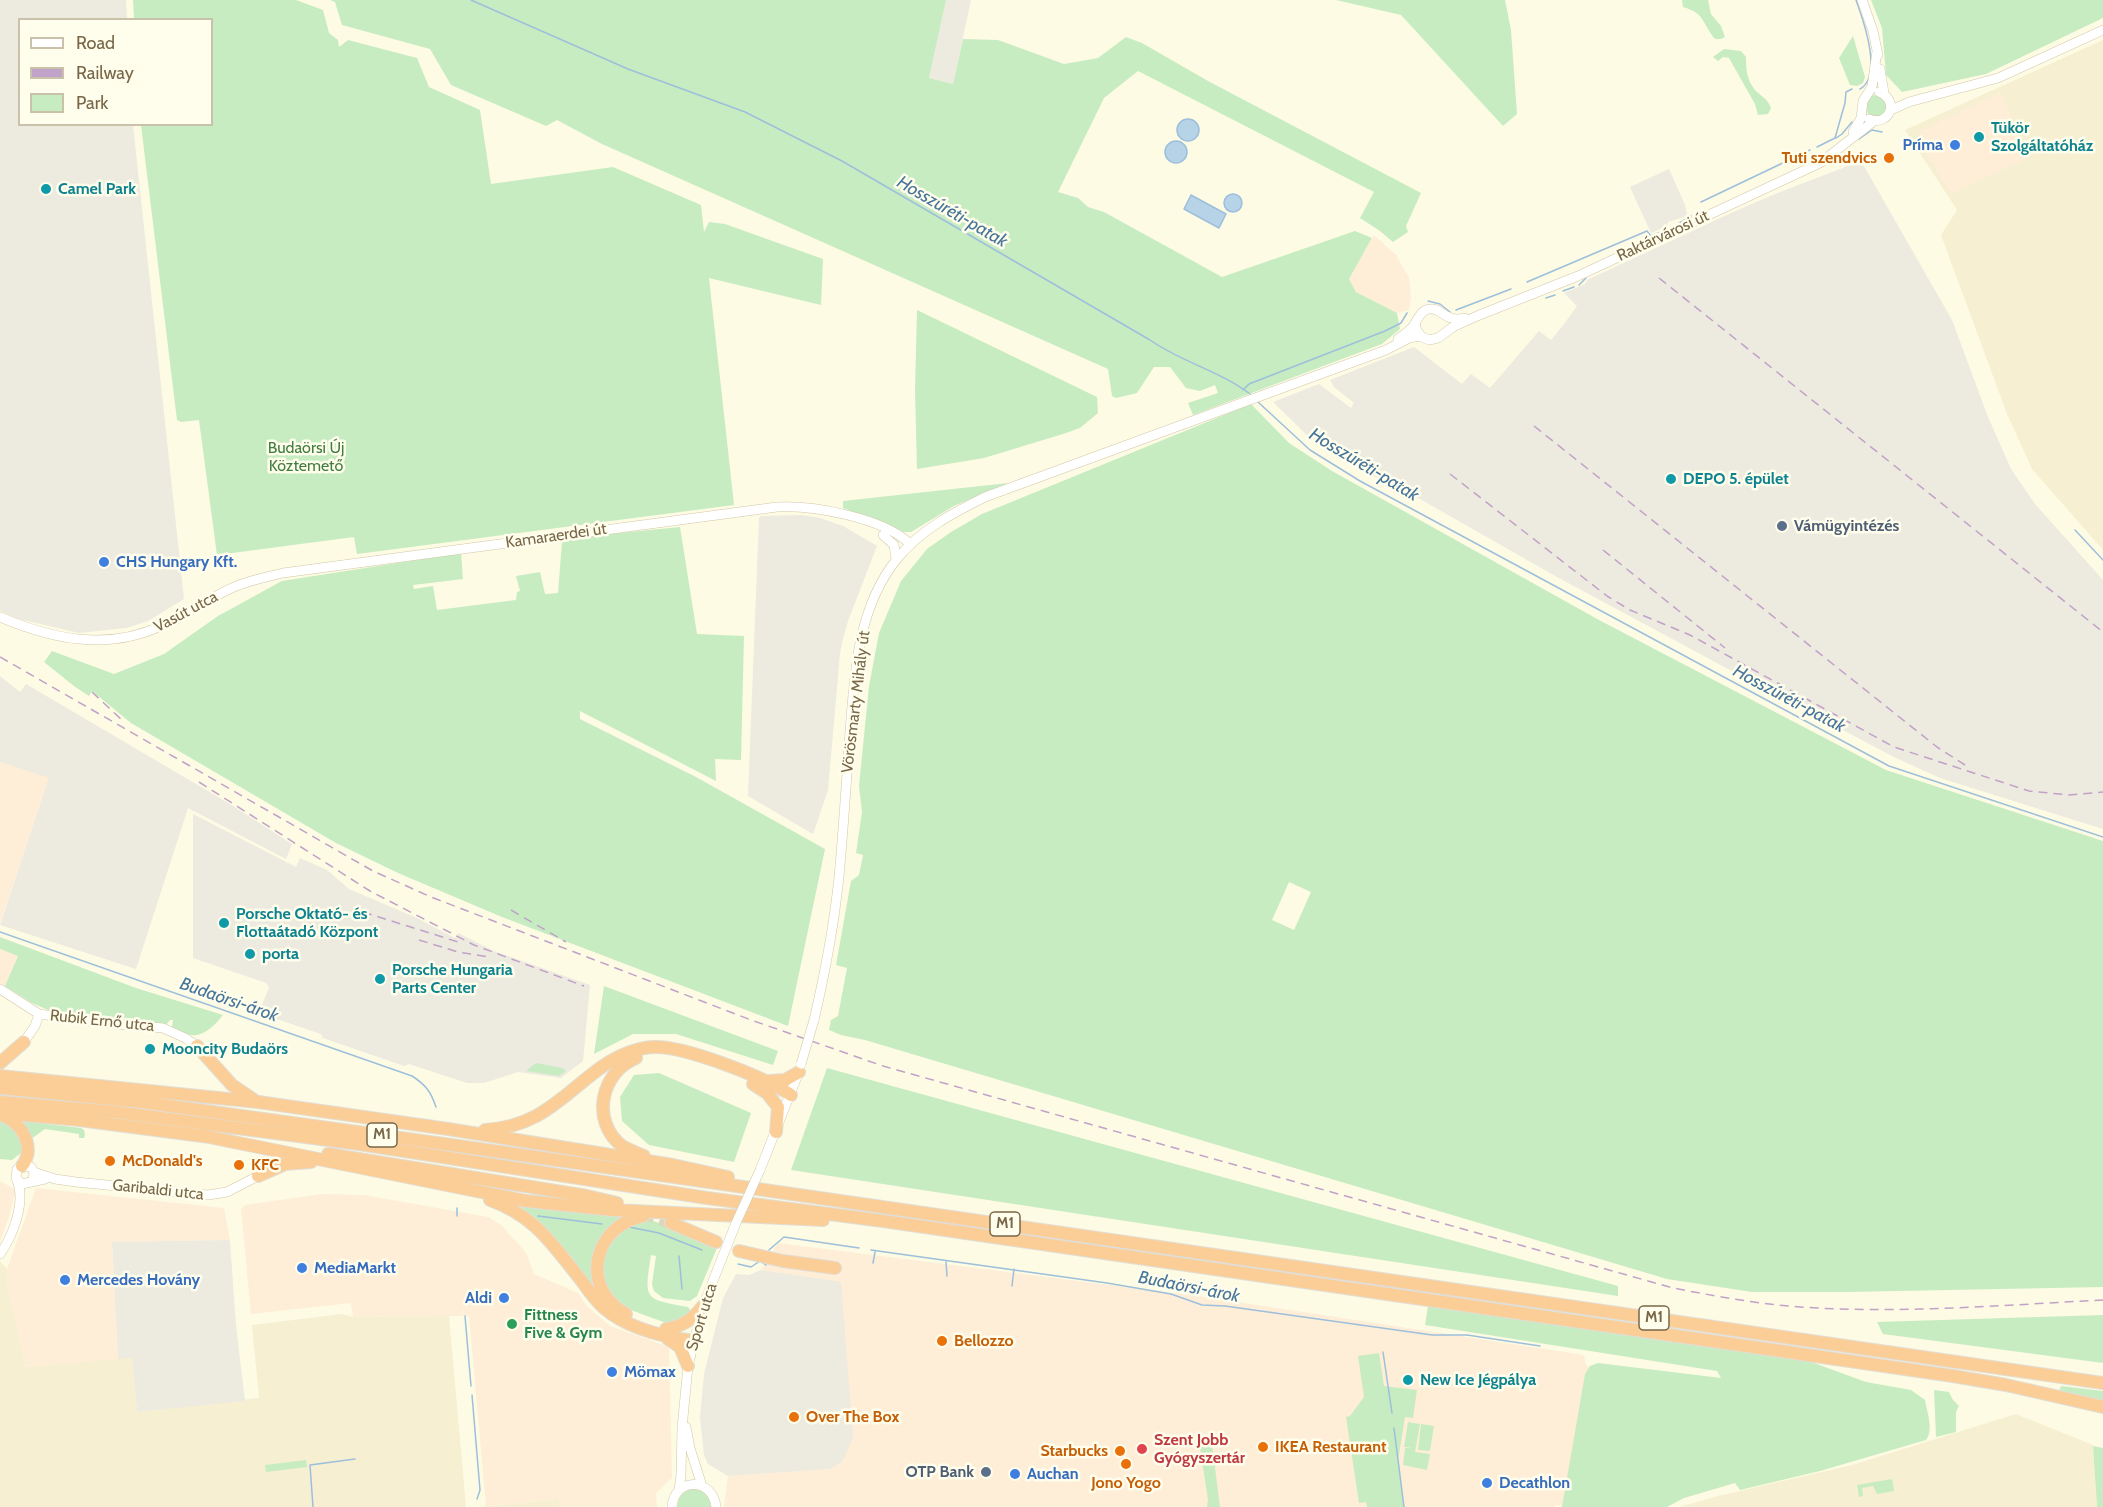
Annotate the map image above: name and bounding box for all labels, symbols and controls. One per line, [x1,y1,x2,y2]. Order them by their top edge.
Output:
legend [18,18,213,126]
text: Road [76,32,115,54]
text: Railway [76,62,134,84]
text: Park [76,92,108,114]
place label: Tükör Szolgáltatóház [1991,118,2093,156]
marker: Tükör Szolgáltatóház [1972,130,1986,144]
place label: Príma [1903,135,1943,155]
marker: Príma [1948,138,1962,152]
place label: Tuti szendvics [1781,148,1877,168]
marker: Tuti szendvics [1882,151,1896,165]
water label: Hosszúréti-patak [893,172,1011,252]
place label: Camel Park [58,179,136,199]
marker: Camel Park [39,182,53,196]
street label: Raktárvárosi út [1614,206,1712,266]
water label: Hosszúréti-patak [1305,424,1423,506]
park label: Budaörsi Új Köztemető [268,438,344,476]
place label: DEPO 5. épület [1683,469,1789,489]
marker: DEPO 5. épület [1664,472,1678,486]
place label: Vámügyintézés [1794,516,1899,536]
street label: Kamaraerdei út [504,519,608,553]
marker: Vámügyintézés [1775,519,1789,533]
place label: CHS Hungary Kft. [116,552,237,572]
marker: CHS Hungary Kft. [97,555,111,569]
street label: Vasút utca [151,587,221,637]
street label: Vörösmarty Mihály út [838,630,874,774]
water label: Hosszúréti-patak [1729,660,1849,738]
place label: Porsche Oktató- és Flottaátadó Központ [236,904,378,942]
marker: Porsche Oktató- és Flottaátadó Központ [217,916,231,930]
place label: porta [262,944,299,964]
marker: porta [243,947,257,961]
place label: Porsche Hungaria Parts Center [392,960,513,998]
marker: Porsche Hungaria Parts Center [373,972,387,986]
water label: Budaörsi-árok [177,973,281,1027]
street label: Rubik Ernő utca [49,1006,155,1036]
place label: Mooncity Budaörs [162,1039,288,1059]
marker: Mooncity Budaörs [143,1042,157,1056]
road number: M1 [367,1123,397,1147]
place label: McDonald's [122,1151,202,1171]
marker: McDonald's [103,1154,117,1168]
place label: KFC [251,1155,279,1175]
marker: KFC [232,1158,246,1172]
street label: Garibaldi utca [111,1176,205,1204]
road number: M1 [990,1212,1020,1236]
place label: MediaMarkt [314,1258,396,1278]
marker: MediaMarkt [295,1261,309,1275]
water label: Budaörsi-árok [1137,1267,1241,1307]
place label: Mercedes Hovány [77,1270,200,1290]
marker: Mercedes Hovány [58,1273,72,1287]
street label: Sport utca [683,1281,721,1353]
place label: Aldi [465,1288,492,1308]
marker: Aldi [497,1291,511,1305]
place label: Fittness Five & Gym [524,1305,602,1343]
road number: M1 [1639,1306,1669,1330]
marker: Fittness Five & Gym [505,1317,519,1331]
place label: Bellozzo [954,1331,1014,1351]
marker: Bellozzo [935,1334,949,1348]
place label: Mömax [624,1362,676,1382]
marker: Mömax [605,1365,619,1379]
place label: New Ice Jégpálya [1420,1370,1536,1390]
marker: New Ice Jégpálya [1401,1373,1415,1387]
place label: Over The Box [806,1407,899,1427]
marker: Over The Box [787,1410,801,1424]
place label: Szent Jobb Gyógyszertár [1154,1430,1245,1468]
place label: IKEA Restaurant [1275,1437,1387,1457]
marker: IKEA Restaurant [1256,1440,1270,1454]
place label: Starbucks [1040,1441,1108,1461]
marker: Szent Jobb Gyógyszertár [1135,1442,1149,1456]
marker: Starbucks [1113,1444,1127,1458]
marker: Jono Yogo [1119,1457,1133,1471]
place label: OTP Bank [905,1462,974,1482]
place label: Auchan [1027,1464,1078,1484]
marker: OTP Bank [979,1465,993,1479]
marker: Auchan [1008,1467,1022,1481]
place label: Jono Yogo [1091,1473,1161,1493]
place label: Decathlon [1499,1473,1570,1493]
marker: Decathlon [1480,1476,1494,1490]

